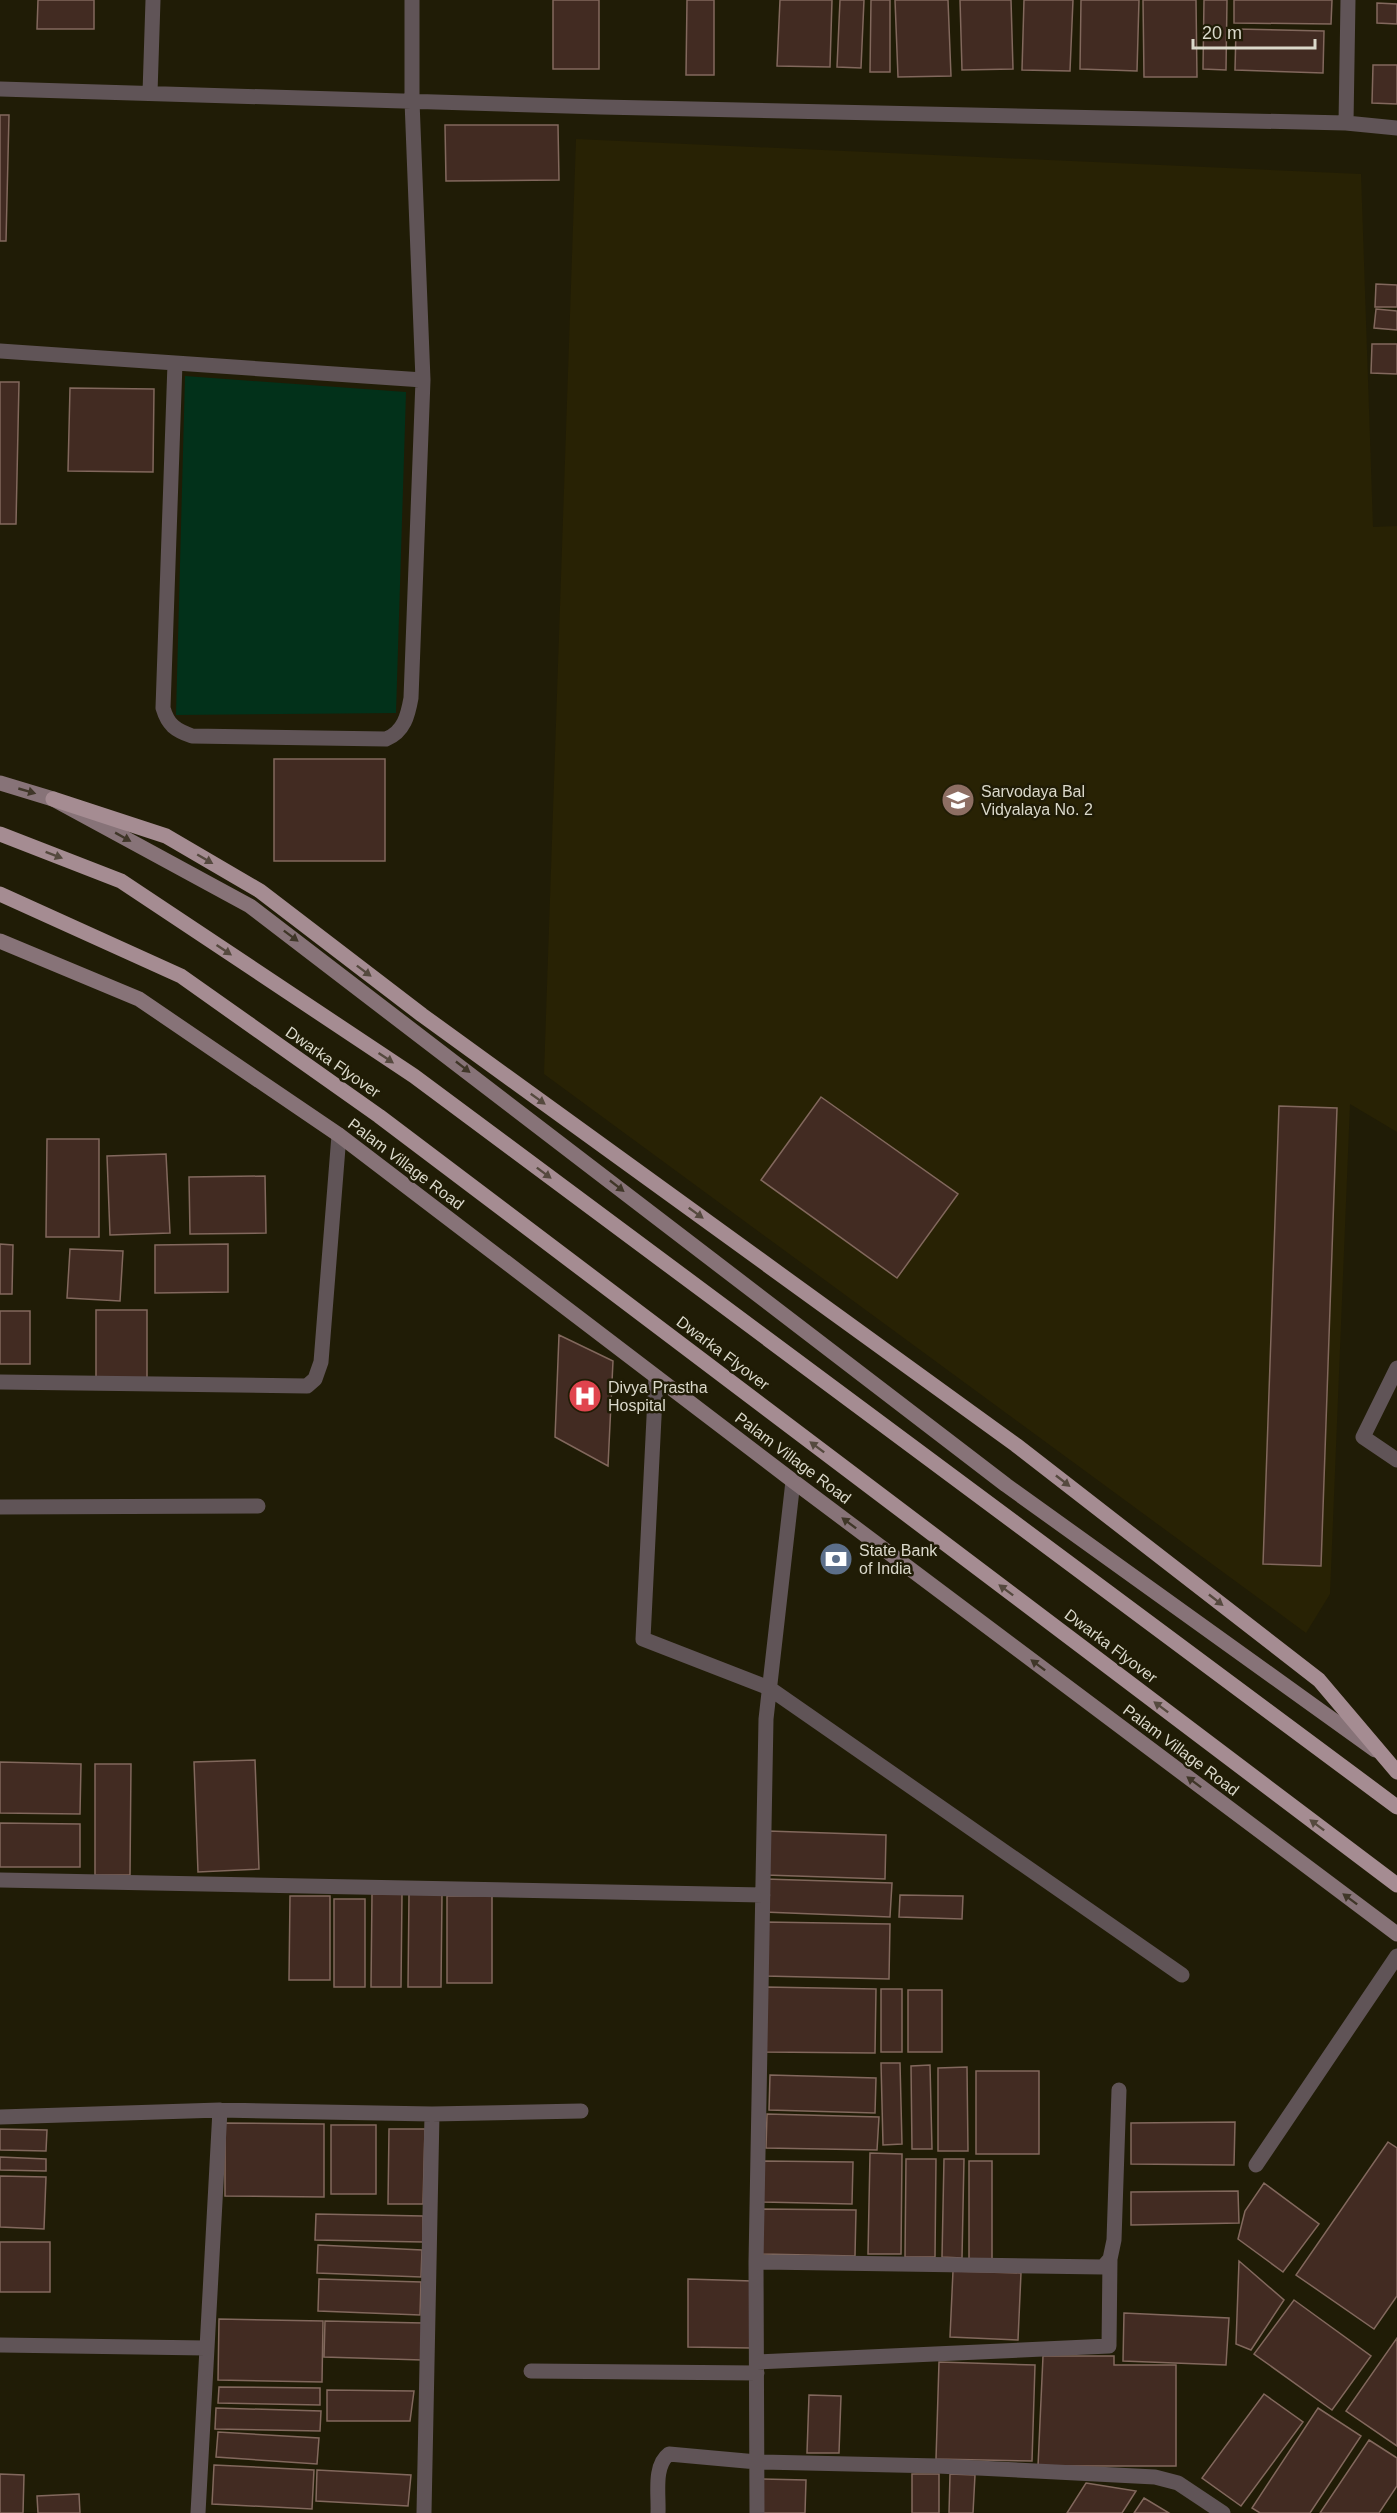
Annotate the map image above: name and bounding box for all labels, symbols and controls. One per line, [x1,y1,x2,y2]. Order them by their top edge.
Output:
scale bar [1193,12,1314,50]
text: 20 m [1202,23,1242,43]
school or university icon: Sarvodaya Bal Vidyalaya No. 2 [940,782,976,818]
place label: Sarvodaya Bal Vidyalaya No. 2 [981,783,1093,818]
one-way arrow [18,787,36,796]
one-way arrow [115,832,132,842]
one-way arrow [46,850,64,860]
one-way arrow [197,854,214,864]
one-way arrow [283,930,298,942]
one-way arrow [216,944,232,955]
one-way arrow [357,964,372,976]
street label: Dwarka Flyover [283,1023,384,1101]
one-way arrow [378,1052,394,1063]
one-way arrow [455,1060,470,1072]
one-way arrow [530,1093,546,1105]
street label: Palam Village Road [345,1115,467,1213]
one-way arrow [535,1167,551,1179]
one-way arrow [609,1179,625,1192]
one-way arrow [688,1207,704,1219]
street label: Dwarka Flyover [674,1313,773,1394]
hospital icon: Divya Prastha Hospital [567,1378,603,1414]
place label: Divya Prastha Hospital [608,1379,708,1414]
street label: Palam Village Road [732,1409,854,1507]
one-way arrow [809,1441,824,1453]
one-way arrow [1055,1474,1070,1486]
one-way arrow [841,1517,857,1529]
bank icon: State Bank of India [818,1541,854,1577]
place label: State Bank of India [859,1542,938,1577]
one-way arrow [998,1584,1013,1596]
one-way arrow [1209,1594,1224,1606]
street label: Dwarka Flyover [1062,1606,1161,1687]
one-way arrow [1031,1660,1046,1672]
street label: Palam Village Road [1120,1701,1242,1799]
one-way arrow [1154,1702,1169,1714]
one-way arrow [1187,1777,1202,1789]
one-way arrow [1309,1819,1324,1831]
one-way arrow [1343,1894,1358,1906]

